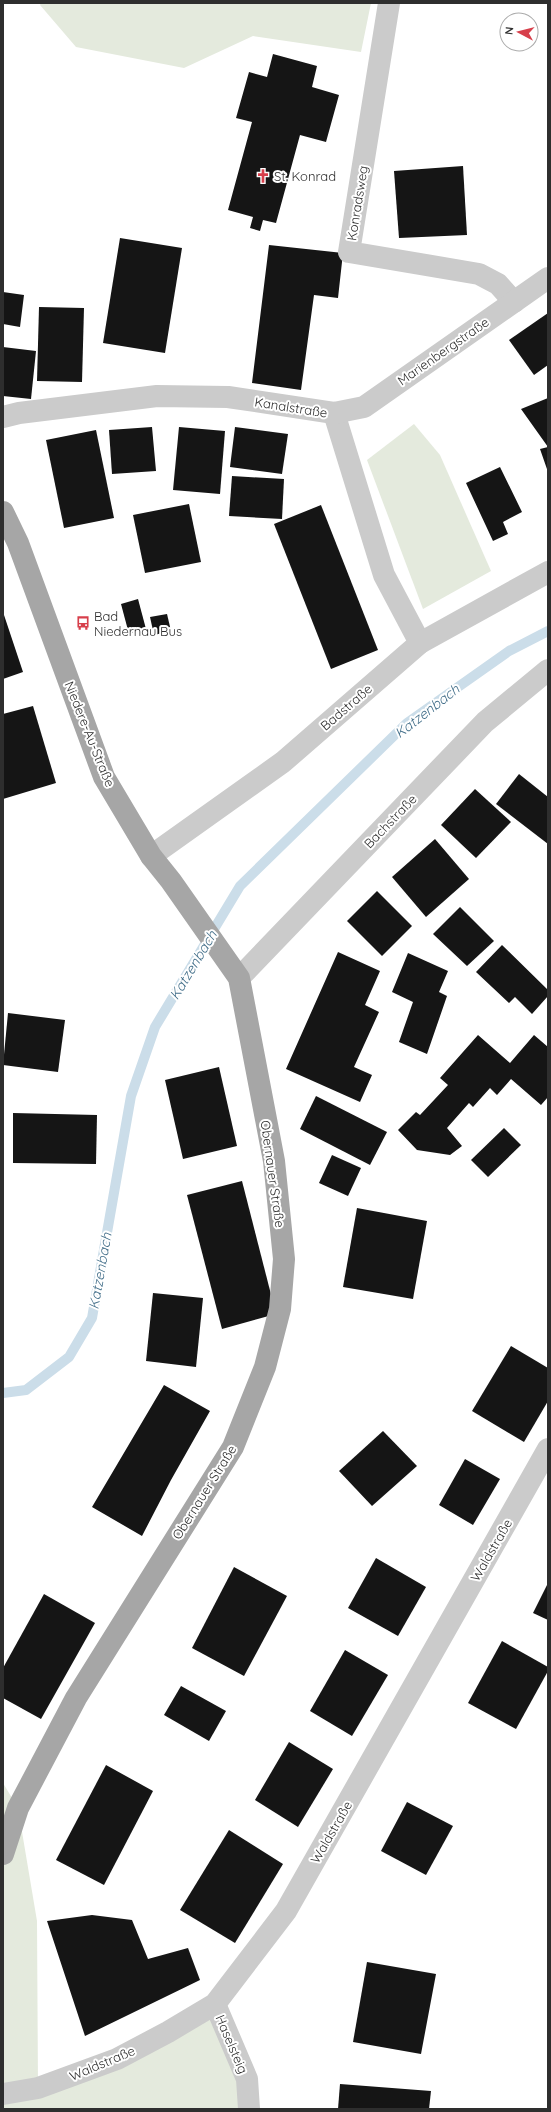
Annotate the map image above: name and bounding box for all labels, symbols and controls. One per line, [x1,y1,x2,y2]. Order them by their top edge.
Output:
north arrow [499,12,539,52]
text: N [502,26,517,36]
street label: Konradsweg [343,164,371,242]
church icon: St. Konrad [255,168,271,184]
place label: St. Konrad [274,168,336,184]
street label: Marienbergstraße [394,314,492,388]
street label: Kanalstraße [253,393,329,421]
place label: Bad Niedernau Bus [94,608,182,639]
bus stop icon: Bad Niedernau Bus [75,615,91,631]
street label: Niedere-Au-Straße [62,679,118,789]
water label: Katzenbach [391,679,464,742]
street label: Badstraße [317,680,375,734]
street label: Bachstraße [360,791,420,851]
water label: Katzenbach [165,926,221,1003]
street label: Obernauer Straße [258,1119,288,1229]
water label: Katzenbach [84,1230,116,1311]
street label: Obernauer Straße [168,1442,240,1542]
street label: Waldstraße [467,1516,515,1584]
street label: Waldstraße [307,1798,355,1866]
street label: Haselsteig [212,2012,252,2076]
street label: Waldstraße [67,2042,137,2084]

